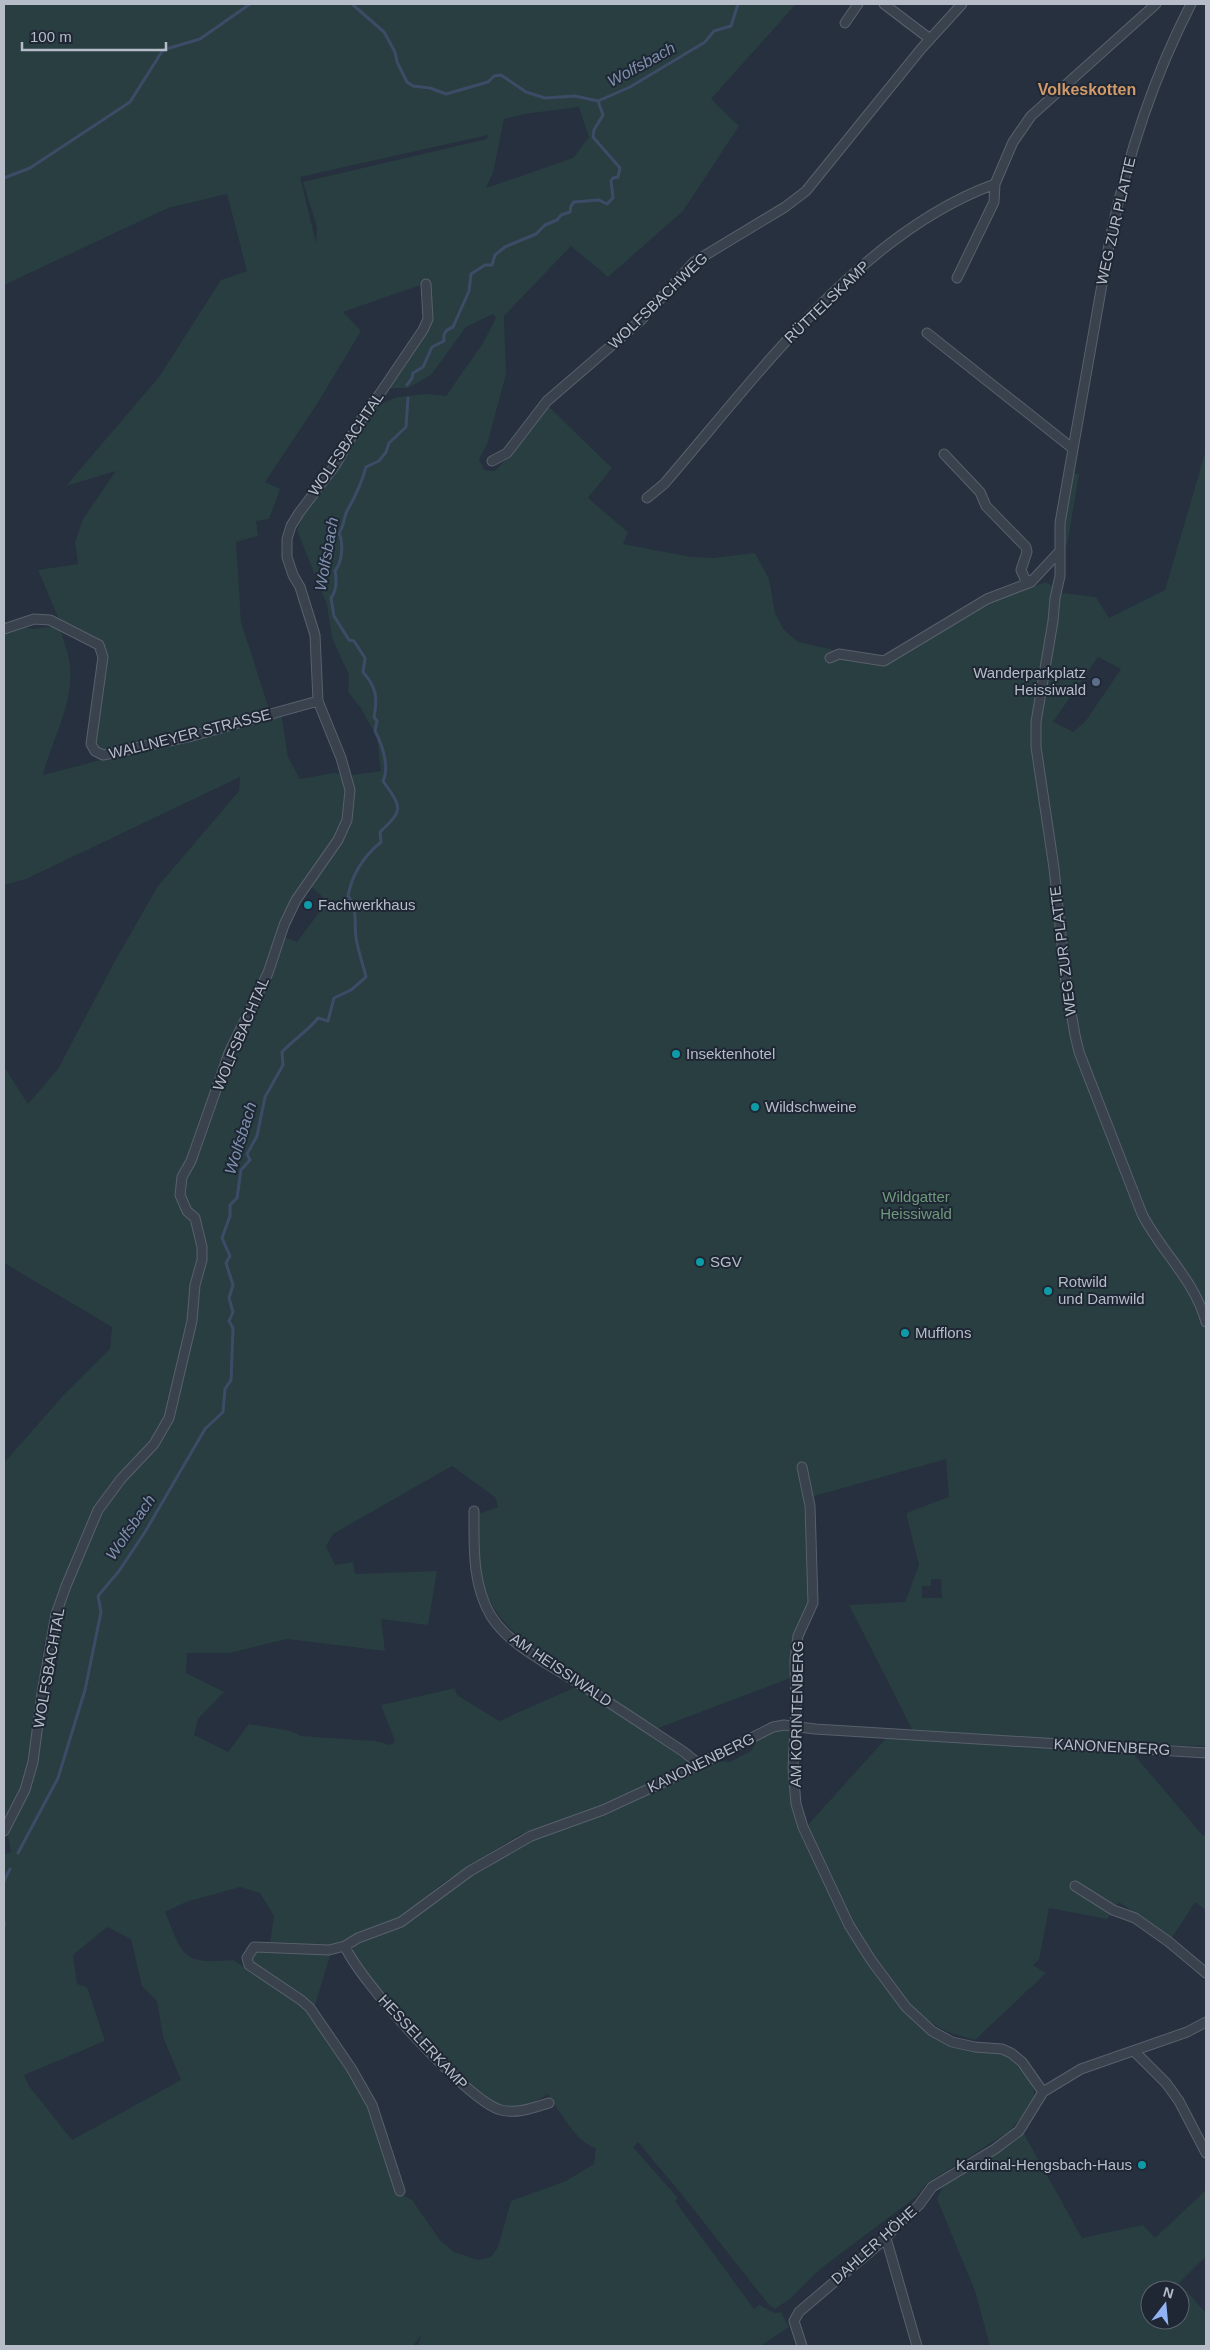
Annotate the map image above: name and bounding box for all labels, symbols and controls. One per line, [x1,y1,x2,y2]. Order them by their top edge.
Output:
scale bar [22,20,166,52]
text: 100 m [30,28,72,45]
water label: Wolfsbach [604,39,678,90]
district label: Volkeskotten [1038,81,1136,98]
street label: WEG ZUR PLATTE [1093,155,1138,286]
street label: WOLFSBACHWEG [605,249,711,352]
street label: RÜTTELSKAMP [781,257,872,346]
street label: WOLFSBACHTAL [305,389,387,499]
water label: Wolfsbach [312,516,341,592]
place label: Wanderparkplatz Heissiwald [973,664,1086,698]
marker: Wanderparkplatz Heissiwald [1090,676,1102,688]
street label: WALLNEYER STRASSE [107,705,273,762]
street label: WEG ZUR PLATTE [1046,885,1079,1017]
place label: Fachwerkhaus [318,896,416,913]
marker: Fachwerkhaus [302,899,314,911]
street label: WOLFSBACHTAL [209,975,272,1093]
place label: Insektenhotel [686,1045,775,1062]
marker: Insektenhotel [670,1048,682,1060]
place label: Wildschweine [765,1098,857,1115]
water label: Wolfsbach [221,1100,260,1176]
marker: Wildschweine [749,1101,761,1113]
park label: Wildgatter Heissiwald [880,1188,952,1222]
place label: SGV [710,1253,742,1270]
marker: SGV [694,1256,706,1268]
place label: Rotwild und Damwild [1058,1273,1145,1307]
marker: Rotwild und Damwild [1042,1285,1054,1297]
place label: Mufflons [915,1324,971,1341]
marker: Mufflons [899,1327,911,1339]
water label: Wolfsbach [102,1491,158,1563]
street label: WOLFSBACHTAL [30,1607,67,1729]
street label: AM HEISSIWALD [507,1629,615,1710]
street label: AM KORINTENBERG [787,1641,806,1787]
street label: KANONENBERG [645,1729,757,1796]
street label: KANONENBERG [1053,1735,1171,1758]
street label: HESSELERKAMP [375,1991,471,2092]
place label: Kardinal-Hengsbach-Haus [956,2156,1132,2173]
marker: Kardinal-Hengsbach-Haus [1136,2159,1148,2171]
street label: DAHLER HÖHE [828,2202,920,2287]
north arrow [1140,2280,1190,2330]
text: N [1162,2283,1176,2302]

